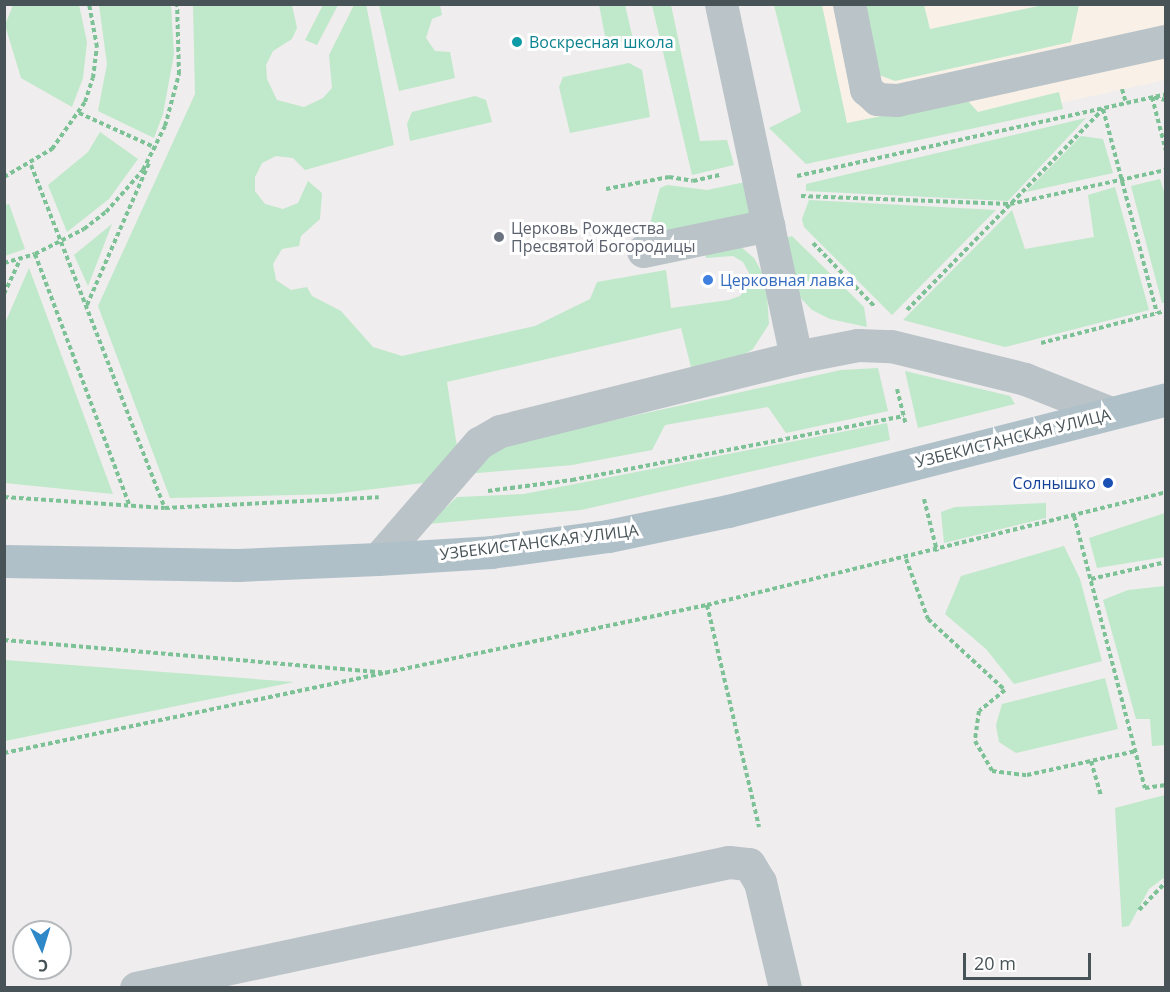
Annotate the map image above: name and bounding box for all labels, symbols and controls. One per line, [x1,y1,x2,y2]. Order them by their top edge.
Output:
place label: Воскресная школа [529,32,674,52]
marker: Воскресная школа [510,35,524,49]
place label: Церковь Рождества Пресвятой Богородицы [511,218,696,256]
marker: Церковь Рождества Пресвятой Богородицы [492,230,506,244]
place label: Церковная лавка [720,270,854,290]
marker: Церковная лавка [701,273,715,287]
street label: УЗБЕКИСТАНСКАЯ УЛИЦА [914,404,1112,472]
place label: Солнышко [1013,473,1096,493]
marker: Солнышко [1101,476,1115,490]
street label: УЗБЕКИСТАНСКАЯ УЛИЦА [439,520,639,564]
north arrow [12,920,72,980]
scale bar [966,941,1094,979]
text: 20 m [974,951,1016,975]
text: С [37,955,49,977]

